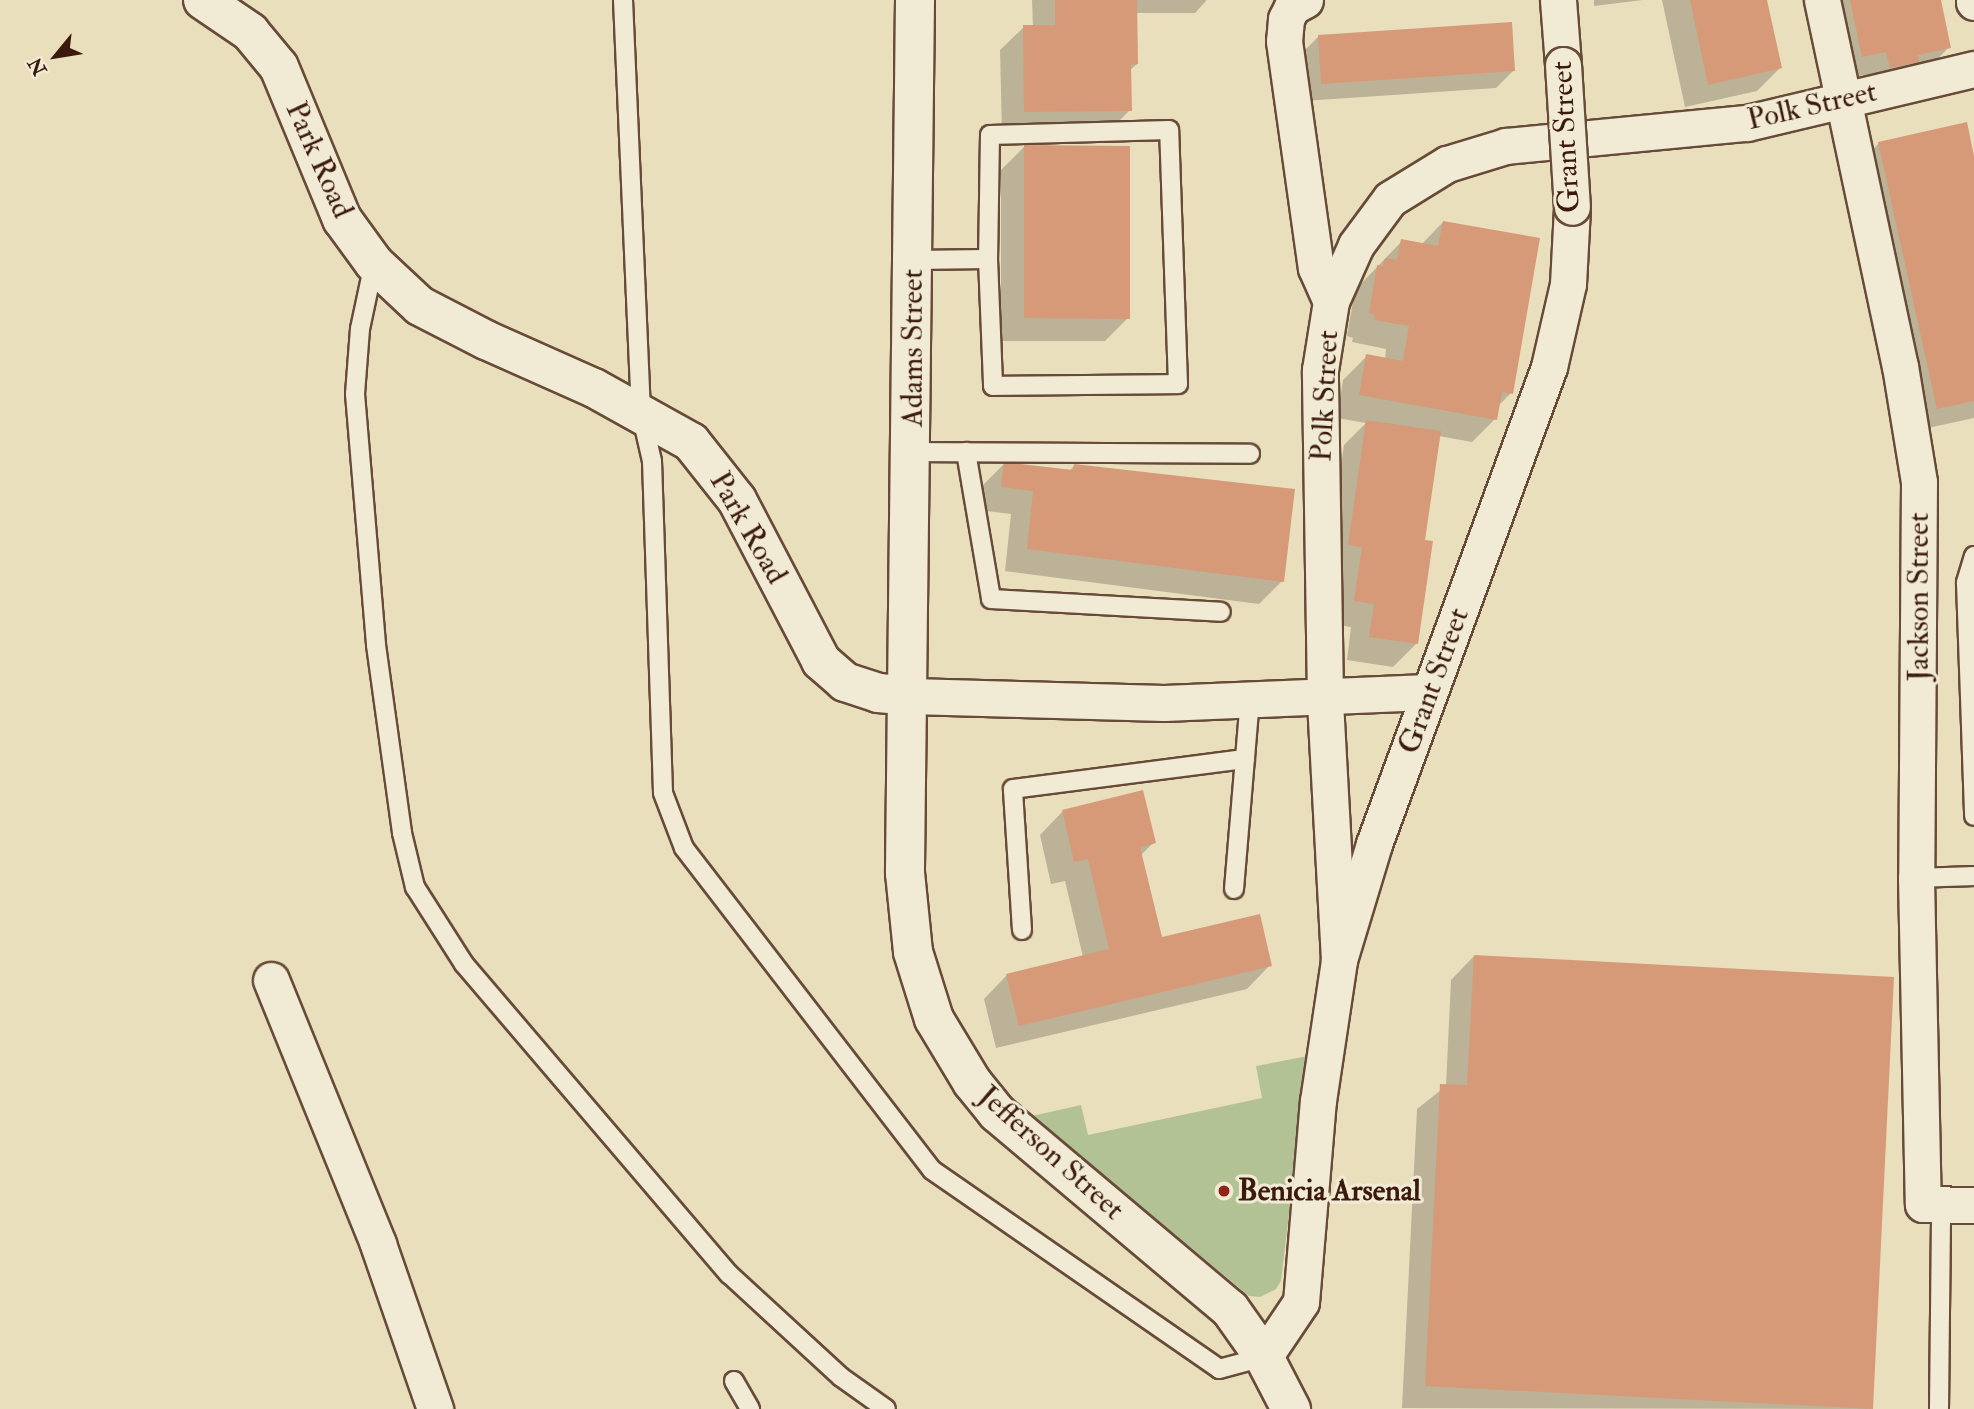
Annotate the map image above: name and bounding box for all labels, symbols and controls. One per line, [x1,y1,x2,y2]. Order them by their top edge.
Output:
north arrow [21,21,91,91]
text: N [23,53,52,80]
street label: Grant Street [1544,60,1588,214]
street label: Polk Street [1744,74,1880,138]
street label: Park Road [277,96,361,224]
street label: Adams Street [895,269,931,427]
street label: Polk Street [1304,329,1346,463]
street label: Park Road [702,465,794,591]
street label: Jackson Street [1901,513,1937,681]
street label: Grant Street [1391,603,1477,759]
street label: Jefferson Street [971,1078,1131,1228]
place label: Benicia Arsenal [1238,1173,1421,1209]
marker: Benicia Arsenal [1216,1183,1232,1199]

